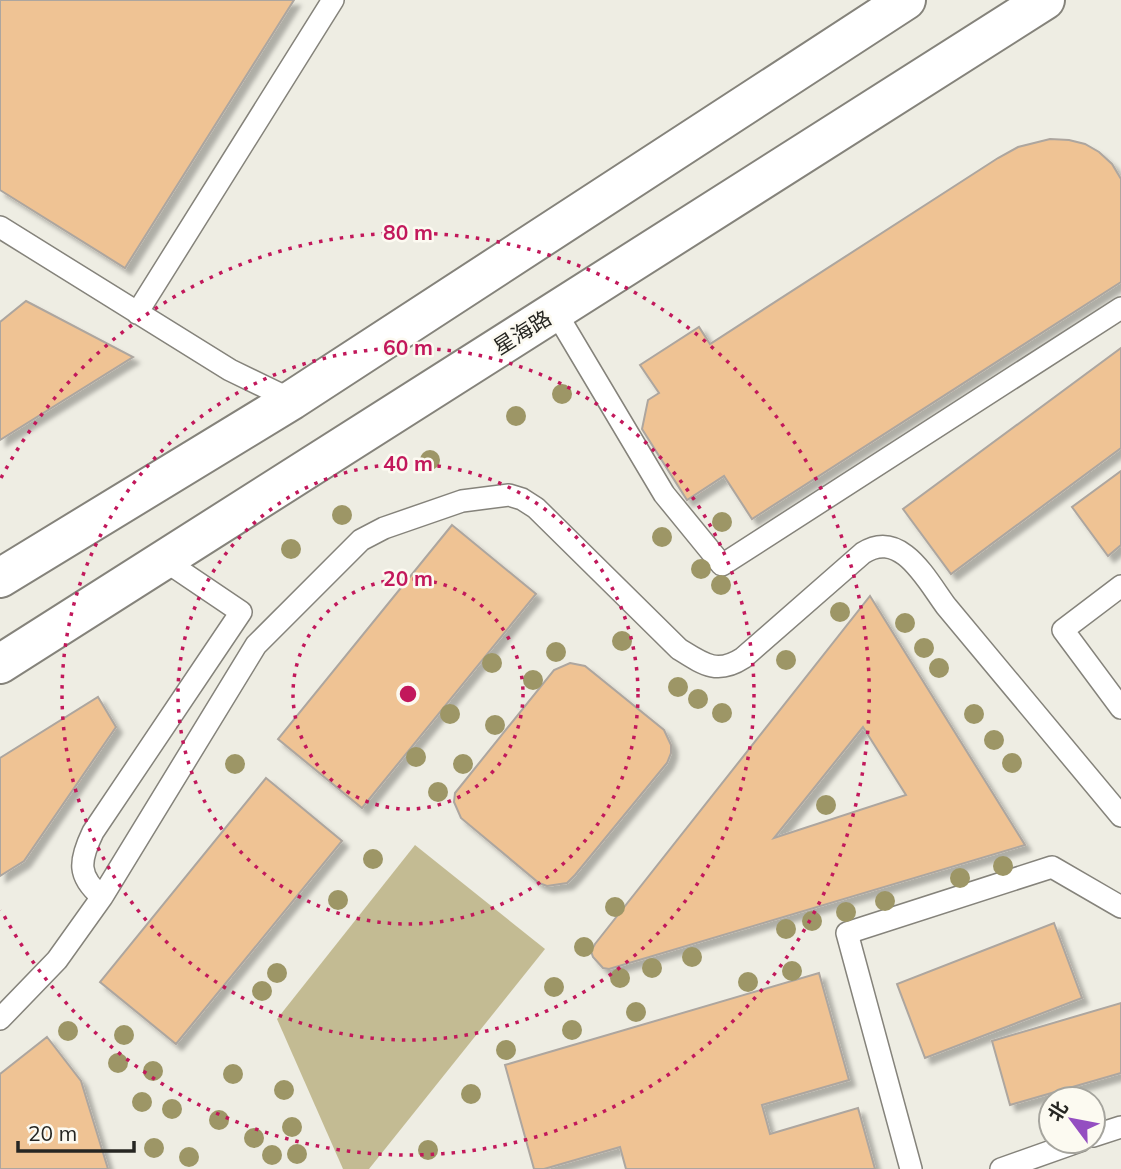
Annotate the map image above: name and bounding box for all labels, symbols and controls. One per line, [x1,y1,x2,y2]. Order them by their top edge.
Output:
text: 80 m [383,219,433,245]
street label: 星海路 [488,304,556,360]
text: 60 m [383,334,433,360]
text: 40 m [383,450,433,476]
text: 20 m [383,565,433,591]
centre of rings [396,682,420,706]
north arrow [1037,1085,1107,1155]
text: 北 [1042,1097,1073,1125]
scale bar [18,1110,133,1154]
text: 20 m [28,1120,77,1146]

